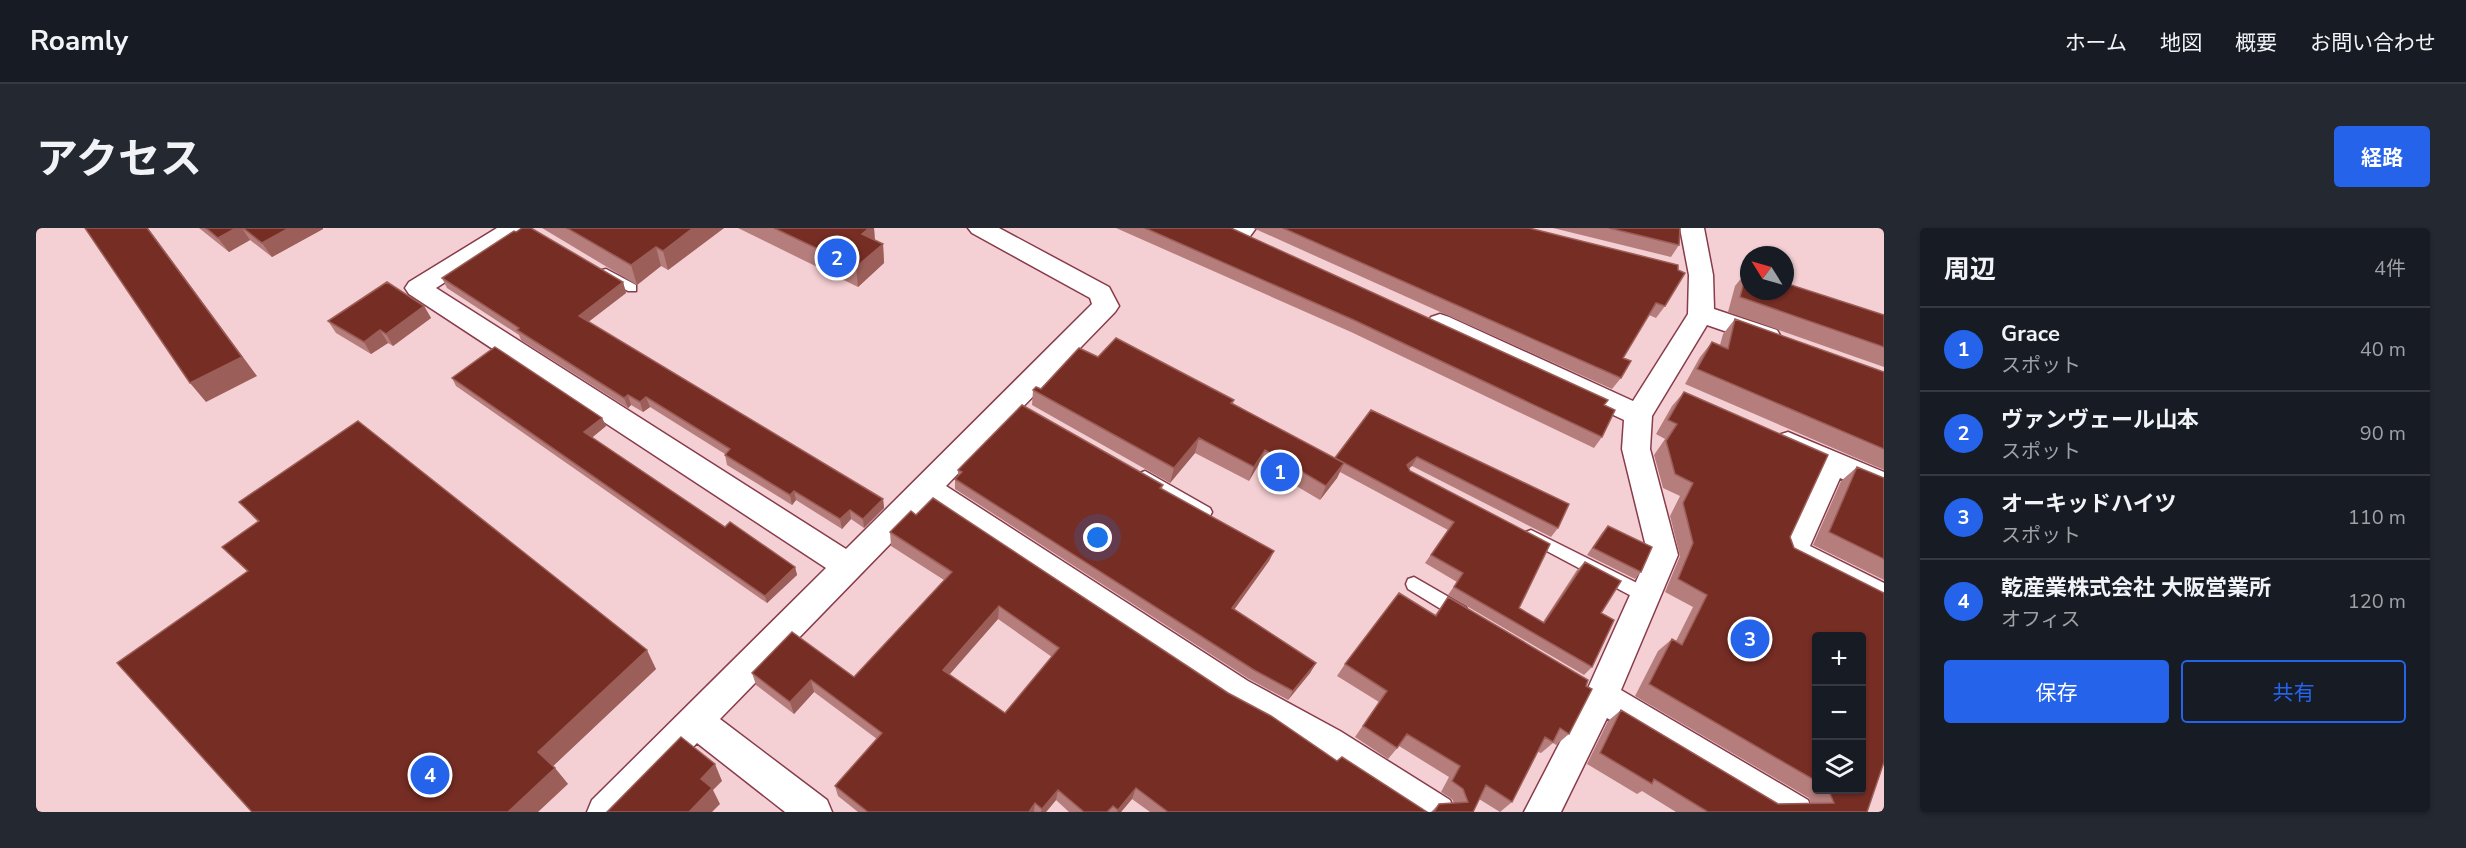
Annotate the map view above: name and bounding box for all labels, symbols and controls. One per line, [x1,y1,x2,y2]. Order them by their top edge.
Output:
text: Roamly [30,22,128,60]
text: ホーム [2065,29,2127,57]
text: 地図 [2160,29,2202,57]
text: 概要 [2235,29,2277,57]
text: お問い合わせ [2310,29,2436,57]
button: 経路 [2334,126,2430,187]
text: アクセス [36,131,202,188]
pin: 2 [818,236,856,280]
north arrow [1740,246,1794,300]
text: 周辺 [1944,252,1996,287]
text: 4件 [2374,255,2406,282]
text: Grace [2001,319,2060,349]
text: 1 [1958,336,1970,363]
text: 40 m [2360,336,2406,363]
text: スポット [2001,352,2081,379]
text: ヴァンヴェール山本 [2001,405,2199,435]
text: 2 [1958,420,1970,447]
text: 90 m [2360,420,2406,447]
text: スポット [2001,438,2081,465]
pin: 1 [1260,450,1300,494]
text: オーキッドハイツ [2001,489,2177,519]
text: 3 [1958,504,1970,531]
text: 110 m [2348,504,2406,531]
text: スポット [2001,522,2081,549]
your location [1083,523,1112,552]
text: 乾産業株式会社 大阪営業所 [2001,573,2271,603]
text: 4 [1958,588,1970,615]
text: 120 m [2348,588,2406,615]
text: オフィス [2001,606,2081,633]
pin: 3 [1730,616,1770,662]
map controls [1812,632,1866,794]
button: + [1812,632,1866,686]
button: 保存 [1944,660,2169,723]
button: 共有 [2181,660,2406,723]
button: − [1812,686,1866,740]
button: layers [1812,740,1866,794]
pin: 4 [410,752,450,798]

